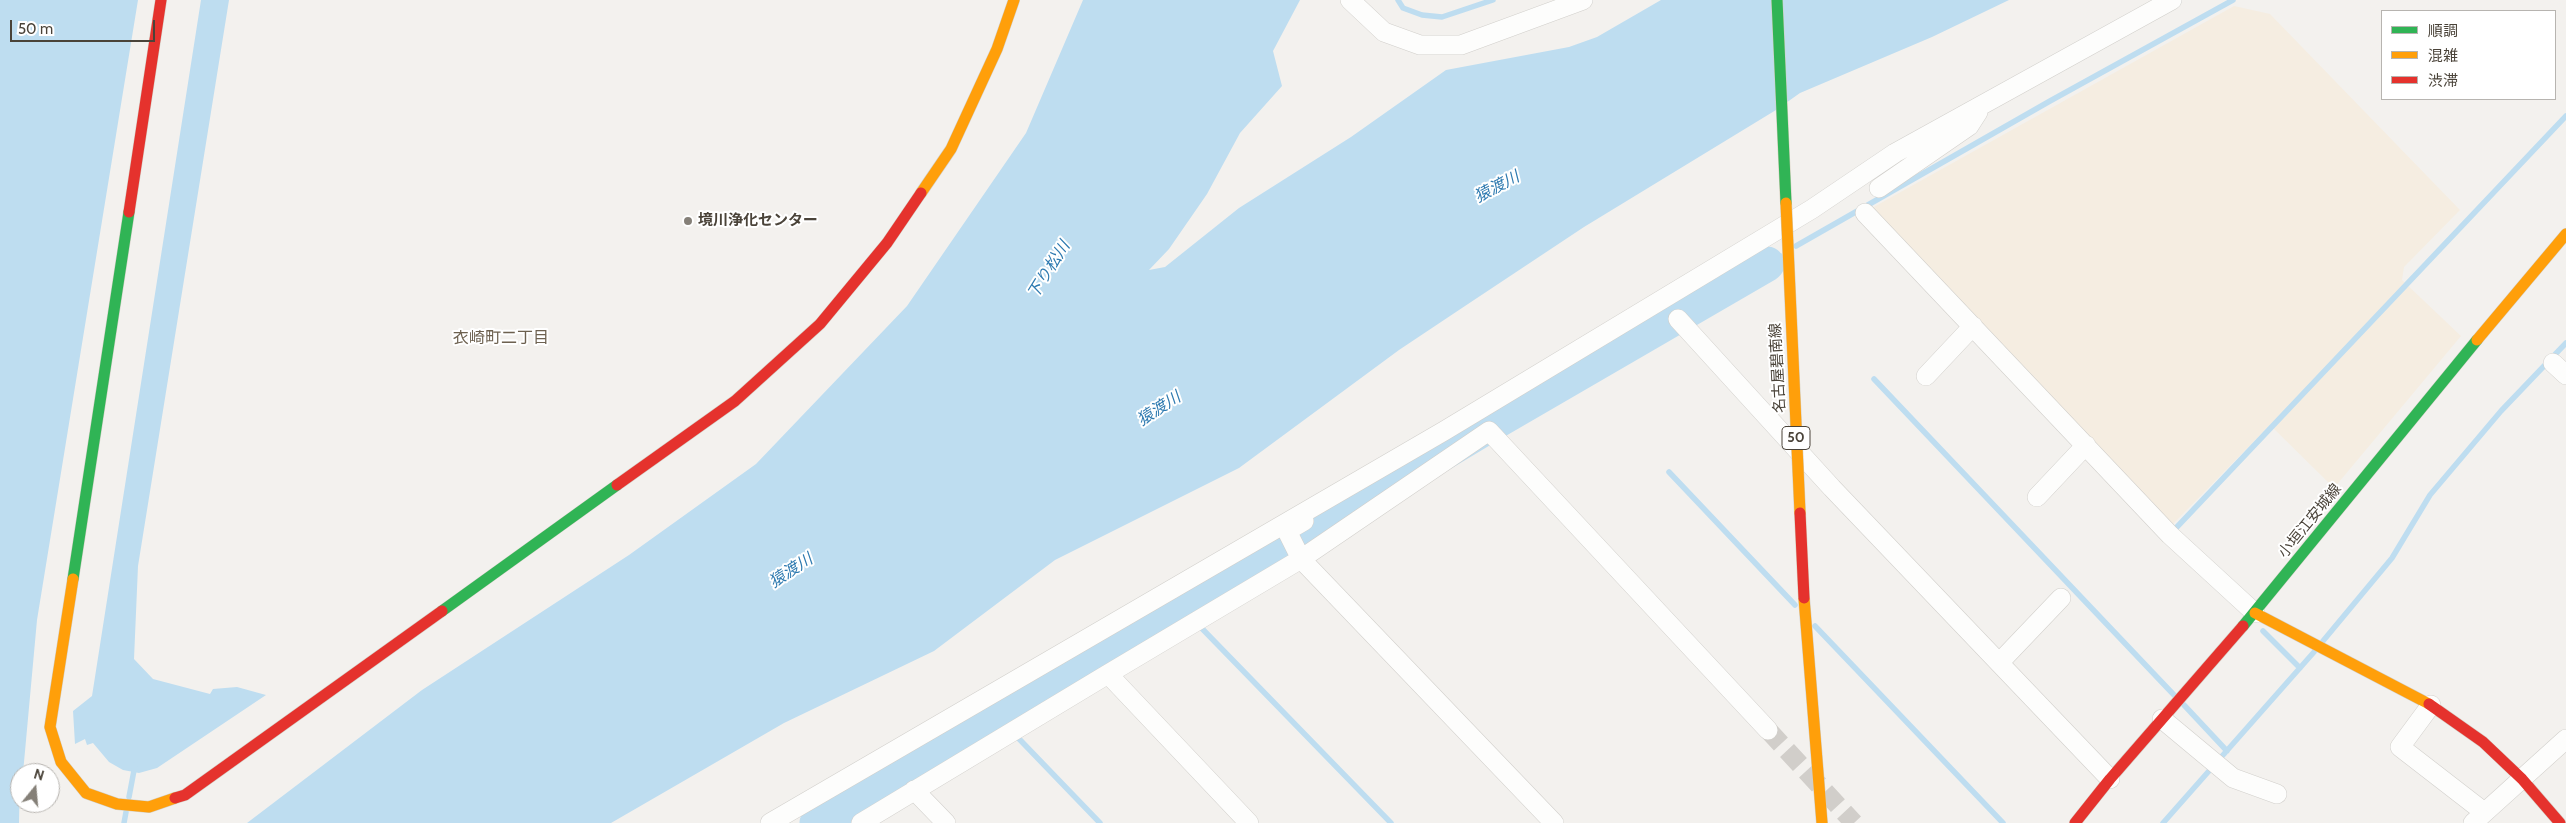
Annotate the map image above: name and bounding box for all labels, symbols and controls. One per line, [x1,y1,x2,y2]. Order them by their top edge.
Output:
scale bar [12,10,158,42]
legend [2381,10,2556,100]
text: 50 m [18,20,53,38]
text: 順調 [2428,22,2458,40]
text: 混雑 [2428,47,2458,65]
text: 渋滞 [2428,72,2458,90]
water label: 猿渡川 [1471,167,1523,207]
place label: 境川浄化センター [698,212,818,230]
marker: 境川浄化センター [682,215,694,227]
water label: 下り松川 [1024,238,1074,302]
street label: 名古屋碧南線 [1767,323,1789,413]
district label: 衣崎町二丁目 [453,328,549,348]
water label: 猿渡川 [1134,388,1184,430]
road number: 50 [1782,426,1810,449]
street label: 小垣江安城線 [2275,480,2345,562]
water label: 猿渡川 [766,550,816,592]
north arrow [10,763,60,813]
text: N [32,765,46,785]

